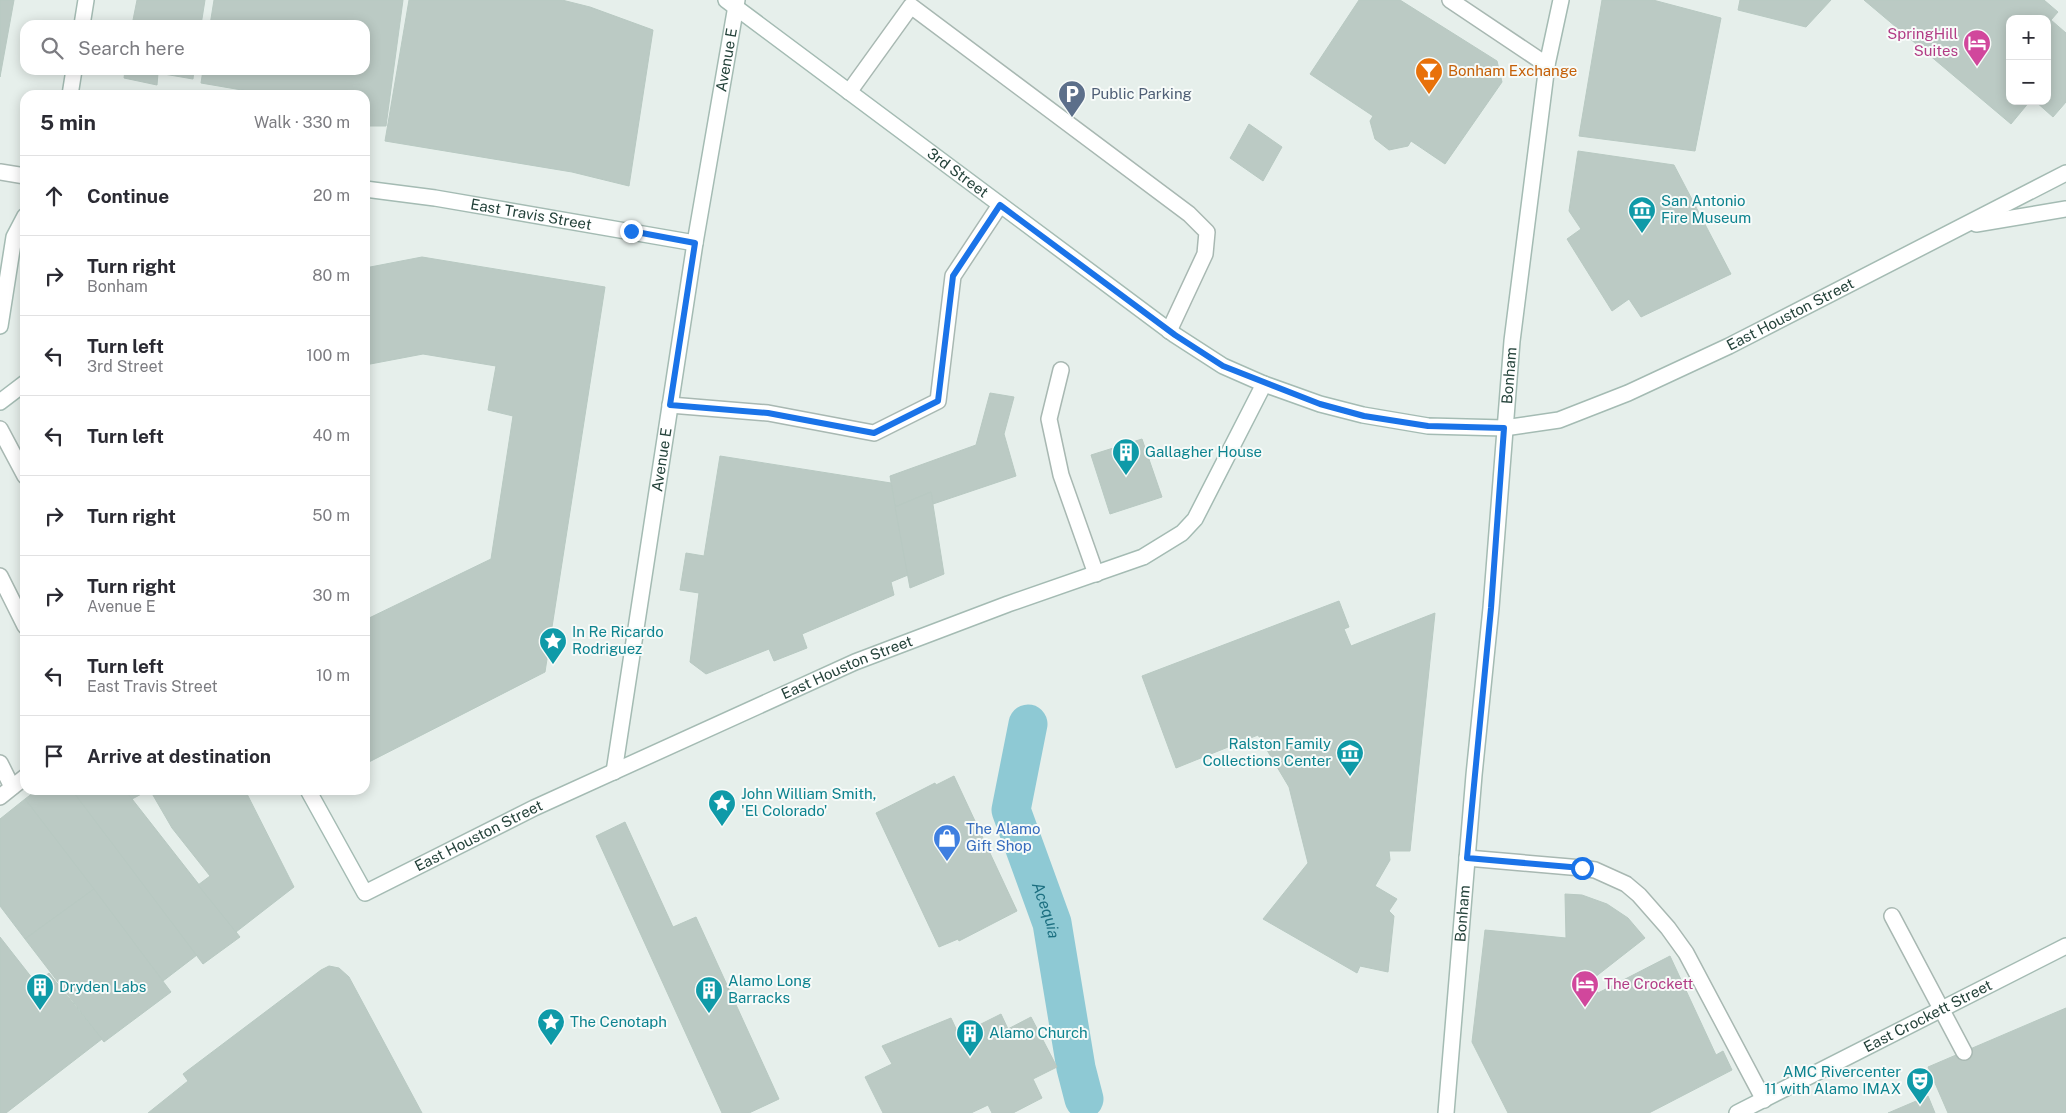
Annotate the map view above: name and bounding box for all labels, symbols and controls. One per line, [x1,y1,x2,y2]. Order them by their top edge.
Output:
map controls [2006,15,2051,105]
button: + [2006,15,2051,60]
search box [20,20,370,75]
place label: SpringHill Suites [1887,25,1958,59]
street label: Avenue E [712,27,740,93]
hotel icon: SpringHill Suites [1962,28,1992,67]
icon: search [38,34,66,62]
text: Search here [78,37,185,59]
bar icon: Bonham Exchange [1414,56,1444,95]
button: − [2006,60,2051,105]
place label: Bonham Exchange [1448,62,1577,79]
parking icon: Public Parking [1057,79,1087,118]
place label: Public Parking [1091,85,1192,102]
text: 5 min [40,110,96,135]
text: Walk · 330 m [254,113,350,132]
street label: 3rd Street [924,144,992,201]
icon: ahead [40,182,68,210]
text: Continue [87,185,169,207]
text: 20 m [313,186,350,205]
place label: San Antonio Fire Museum [1661,192,1751,226]
street label: East Travis Street [469,195,593,233]
museum icon: San Antonio Fire Museum [1627,195,1657,234]
route end [620,220,643,243]
text: Turn right [87,255,176,277]
icon: right [40,262,68,290]
text: 80 m [312,266,350,285]
street label: East Houston Street [1724,274,1857,354]
text: Bonham [87,277,148,296]
text: Turn left [87,335,164,357]
icon: left [40,342,68,370]
text: 100 m [306,346,350,365]
street label: Bonham [1498,347,1519,405]
text: 3rd Street [87,357,163,376]
icon: left [40,422,68,450]
text: Turn left [87,425,164,447]
text: 40 m [312,426,350,445]
street label: Avenue E [648,426,675,493]
building icon: Gallagher House [1111,437,1141,476]
place label: Gallagher House [1145,443,1262,460]
icon: right [40,502,68,530]
text: Turn right [87,505,176,527]
text: 50 m [312,506,350,525]
text: Turn right [87,575,176,597]
icon: right [40,582,68,610]
text: 30 m [313,586,350,605]
text: Avenue E [87,597,156,616]
place label: In Re Ricardo Rodriguez [572,623,664,657]
place icon: In Re Ricardo Rodriguez [538,626,568,665]
street label: East Houston Street [779,632,915,702]
text: Turn left [87,655,164,677]
icon: left [40,662,68,690]
text: 10 m [316,666,350,685]
text: East Travis Street [87,677,218,696]
place label: Ralston Family Collections Center [1203,735,1331,769]
museum icon: Ralston Family Collections Center [1335,738,1365,777]
icon: arrive [40,742,68,770]
text: Arrive at destination [87,745,271,767]
place label: John William Smith, 'El Colorado' [741,785,876,819]
place icon: John William Smith, 'El Colorado' [707,788,737,827]
street label: East Houston Street [412,796,545,875]
place label: The Alamo Gift Shop [966,820,1040,854]
shop icon: The Alamo Gift Shop [932,823,962,862]
route start [1571,857,1594,880]
water label: Acequia [1028,879,1063,940]
street label: Bonham [1451,884,1473,943]
hotel icon: The Crockett [1570,969,1600,1008]
building icon: Dryden Labs [25,972,55,1011]
place label: Alamo Long Barracks [728,972,811,1006]
building icon: Alamo Long Barracks [694,975,724,1014]
place label: The Crockett [1604,975,1694,992]
street label: East Crockett Street [1861,976,1995,1055]
place label: Dryden Labs [59,978,146,995]
place icon: The Cenotaph [536,1007,566,1046]
place label: The Cenotaph [570,1013,667,1030]
building icon: Alamo Church [955,1018,985,1057]
place label: Alamo Church [989,1024,1088,1041]
place label: AMC Rivercenter 11 with Alamo IMAX [1764,1063,1901,1097]
theatre icon: AMC Rivercenter 11 with Alamo IMAX [1905,1066,1935,1105]

